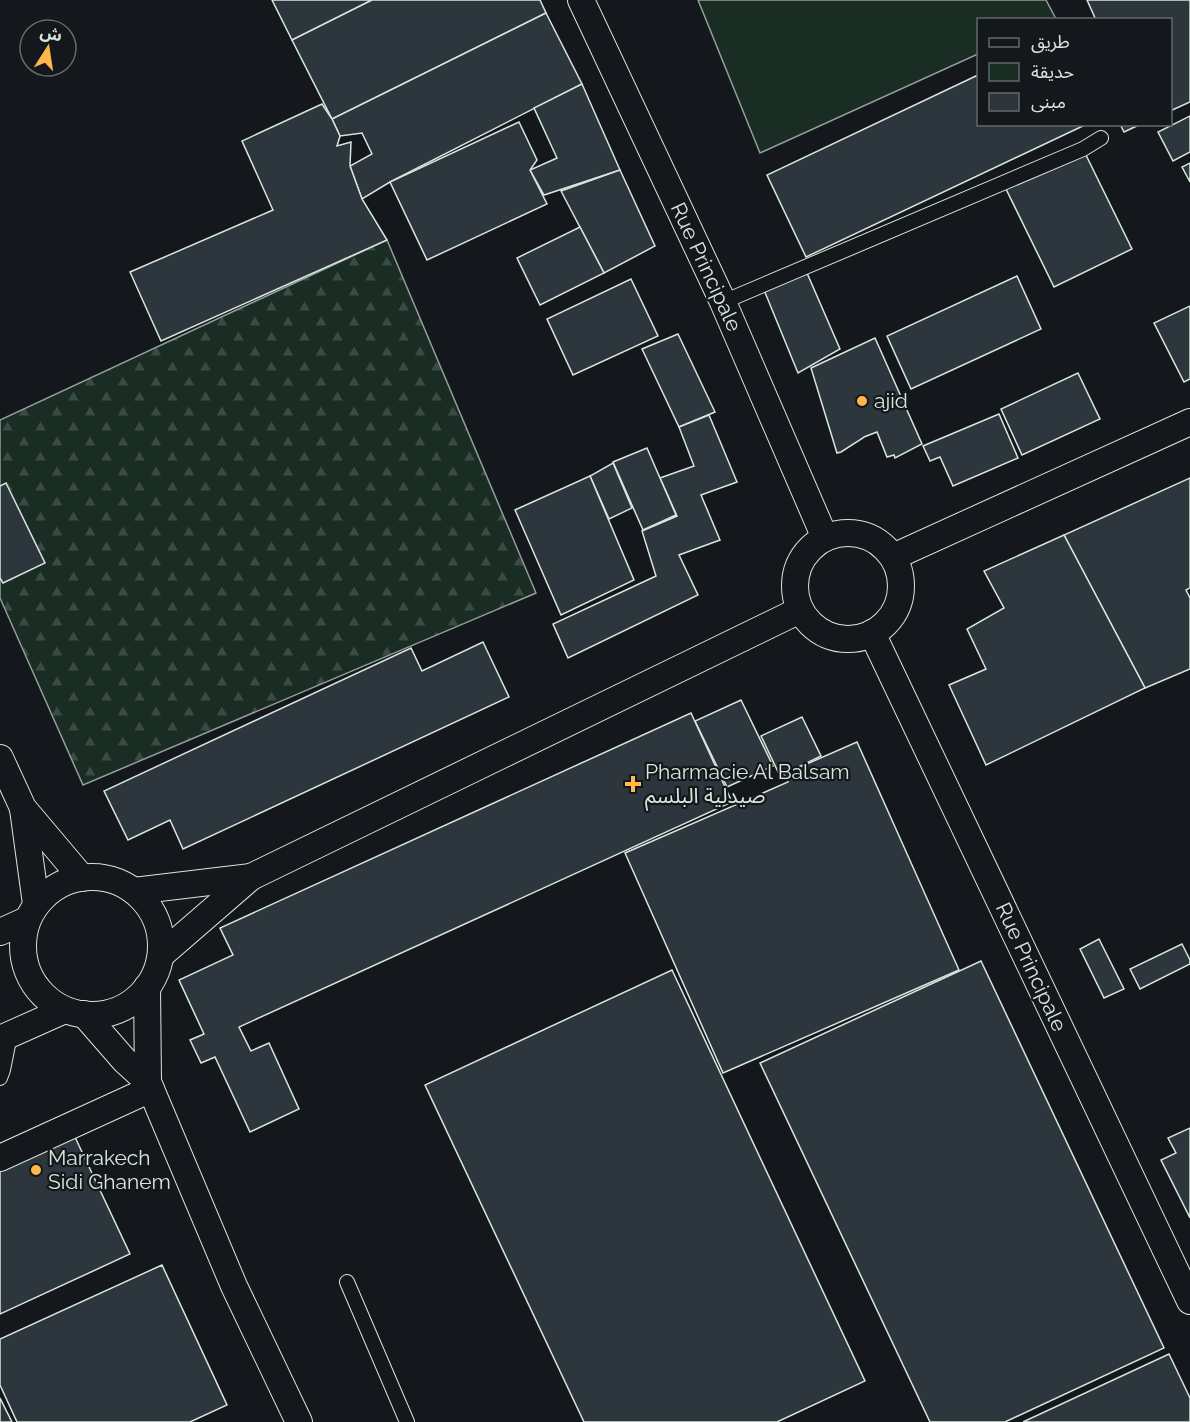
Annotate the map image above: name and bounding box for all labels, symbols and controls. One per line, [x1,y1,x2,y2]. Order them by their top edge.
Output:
north arrow [18,18,78,78]
legend [977,18,1172,126]
text: ش [38,22,64,45]
text: طريق [1031,31,1070,53]
text: حديقة [1031,61,1074,82]
text: مبنى [1031,91,1066,113]
street label: Rue Principale [666,198,747,335]
place label: ajid [874,388,908,413]
marker: ajid [855,394,869,408]
place label: Pharmacie Al Balsam صيدلية البلسم [645,759,850,811]
marker: Pharmacie Al Balsam صيدلية البلسم [626,777,640,791]
street label: Rue Principale [991,898,1072,1035]
place label: Marrakech Sidi Ghanem [48,1145,171,1194]
marker: Marrakech Sidi Ghanem [29,1163,43,1177]

